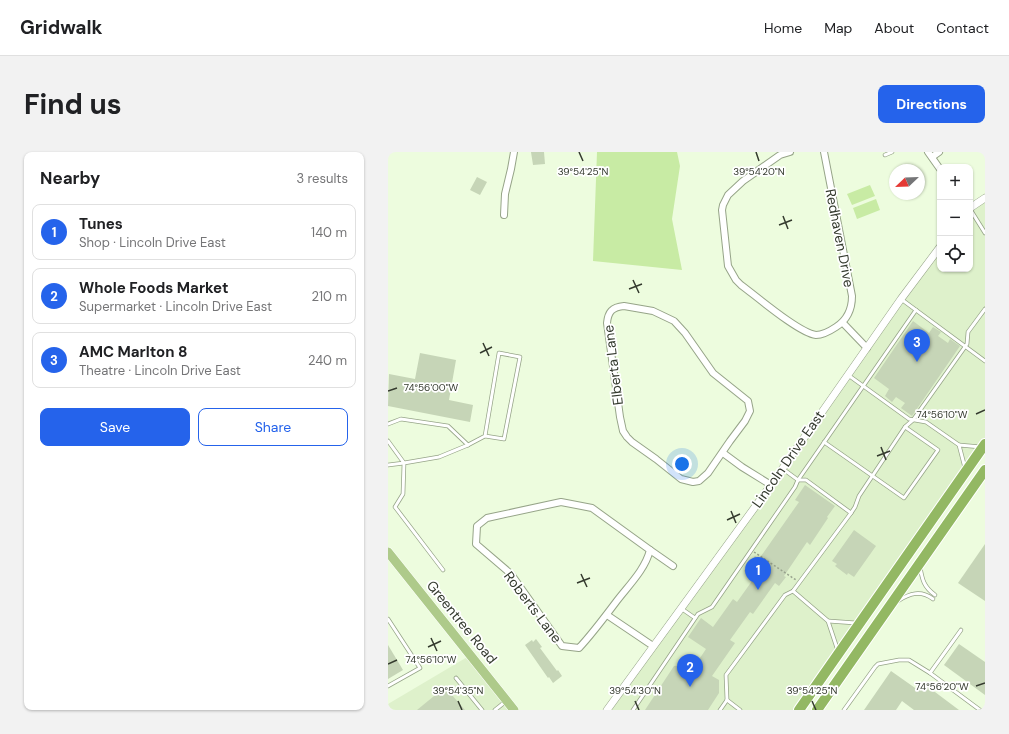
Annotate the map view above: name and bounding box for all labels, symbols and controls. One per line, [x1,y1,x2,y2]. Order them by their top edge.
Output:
text: Gridwalk [20,15,102,40]
text: Home [764,19,802,37]
text: Map [824,19,852,37]
text: About [874,19,914,37]
text: Contact [936,19,989,37]
button: Directions [878,85,985,123]
text: Find us [24,86,122,123]
north arrow [889,164,925,200]
map controls [937,164,973,272]
button: + [937,164,973,200]
text: 39°54'25"N [558,165,608,178]
text: 39°54'20"N [733,165,785,178]
text: Nearby [40,167,100,189]
text: 3 results [296,170,348,187]
street label: Redhaven Drive [822,187,858,289]
button: − [937,200,973,236]
text: Tunes [79,214,123,234]
text: 1 [52,224,56,241]
text: 140 m [311,224,347,241]
text: Shop · Lincoln Drive East [79,234,226,251]
button: locate [937,236,973,272]
text: Whole Foods Market [79,278,229,298]
text: 2 [50,288,58,305]
text: 210 m [312,288,347,305]
text: Supermarket · Lincoln Drive East [79,298,272,315]
street label: Elberta Lane [599,324,627,406]
pin: 3 [904,329,930,362]
text: AMC Marlton 8 [79,342,187,362]
text: 3 [50,352,58,369]
text: 240 m [308,352,347,369]
text: Theatre · Lincoln Drive East [79,362,241,379]
text: 74°56'00"W [404,381,459,394]
street label: Lincoln Drive East [748,407,828,511]
button: Save [40,408,190,446]
button: Share [198,408,348,446]
text: 74°56'10"W [917,408,968,421]
your location [672,454,692,474]
pin: 1 [745,557,771,590]
street label: Roberts Lane [500,568,566,647]
street label: Greentree Road [423,577,501,667]
text: 74°56'10"W [406,653,457,666]
pin: 2 [677,654,703,687]
text: 74°56'20"W [915,680,969,693]
text: 39°54'35"N [433,684,483,697]
text: 39°54'30"N [609,684,661,697]
text: 39°54'25"N [787,684,837,697]

